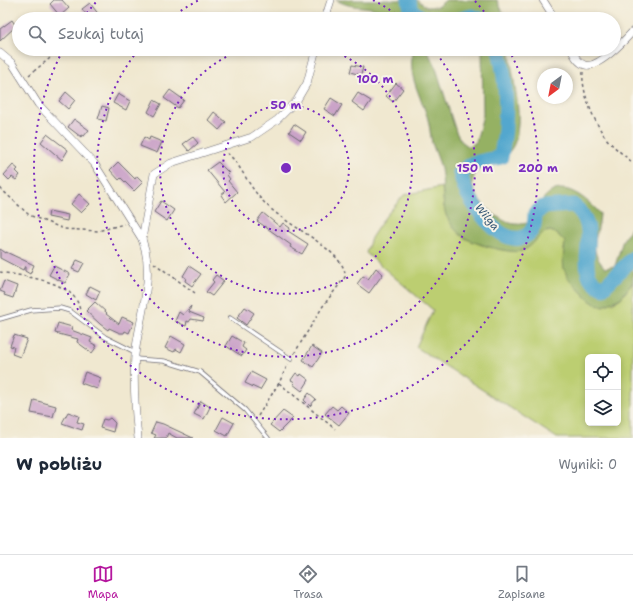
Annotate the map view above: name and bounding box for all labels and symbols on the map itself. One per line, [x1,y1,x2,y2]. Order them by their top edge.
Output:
north arrow [537,68,573,104]
text: 100 m [357,71,394,87]
text: 50 m [271,97,302,113]
text: 150 m [457,160,493,176]
text: 200 m [518,160,558,176]
centre of rings [279,161,293,175]
water label: Wilga [471,200,503,234]

